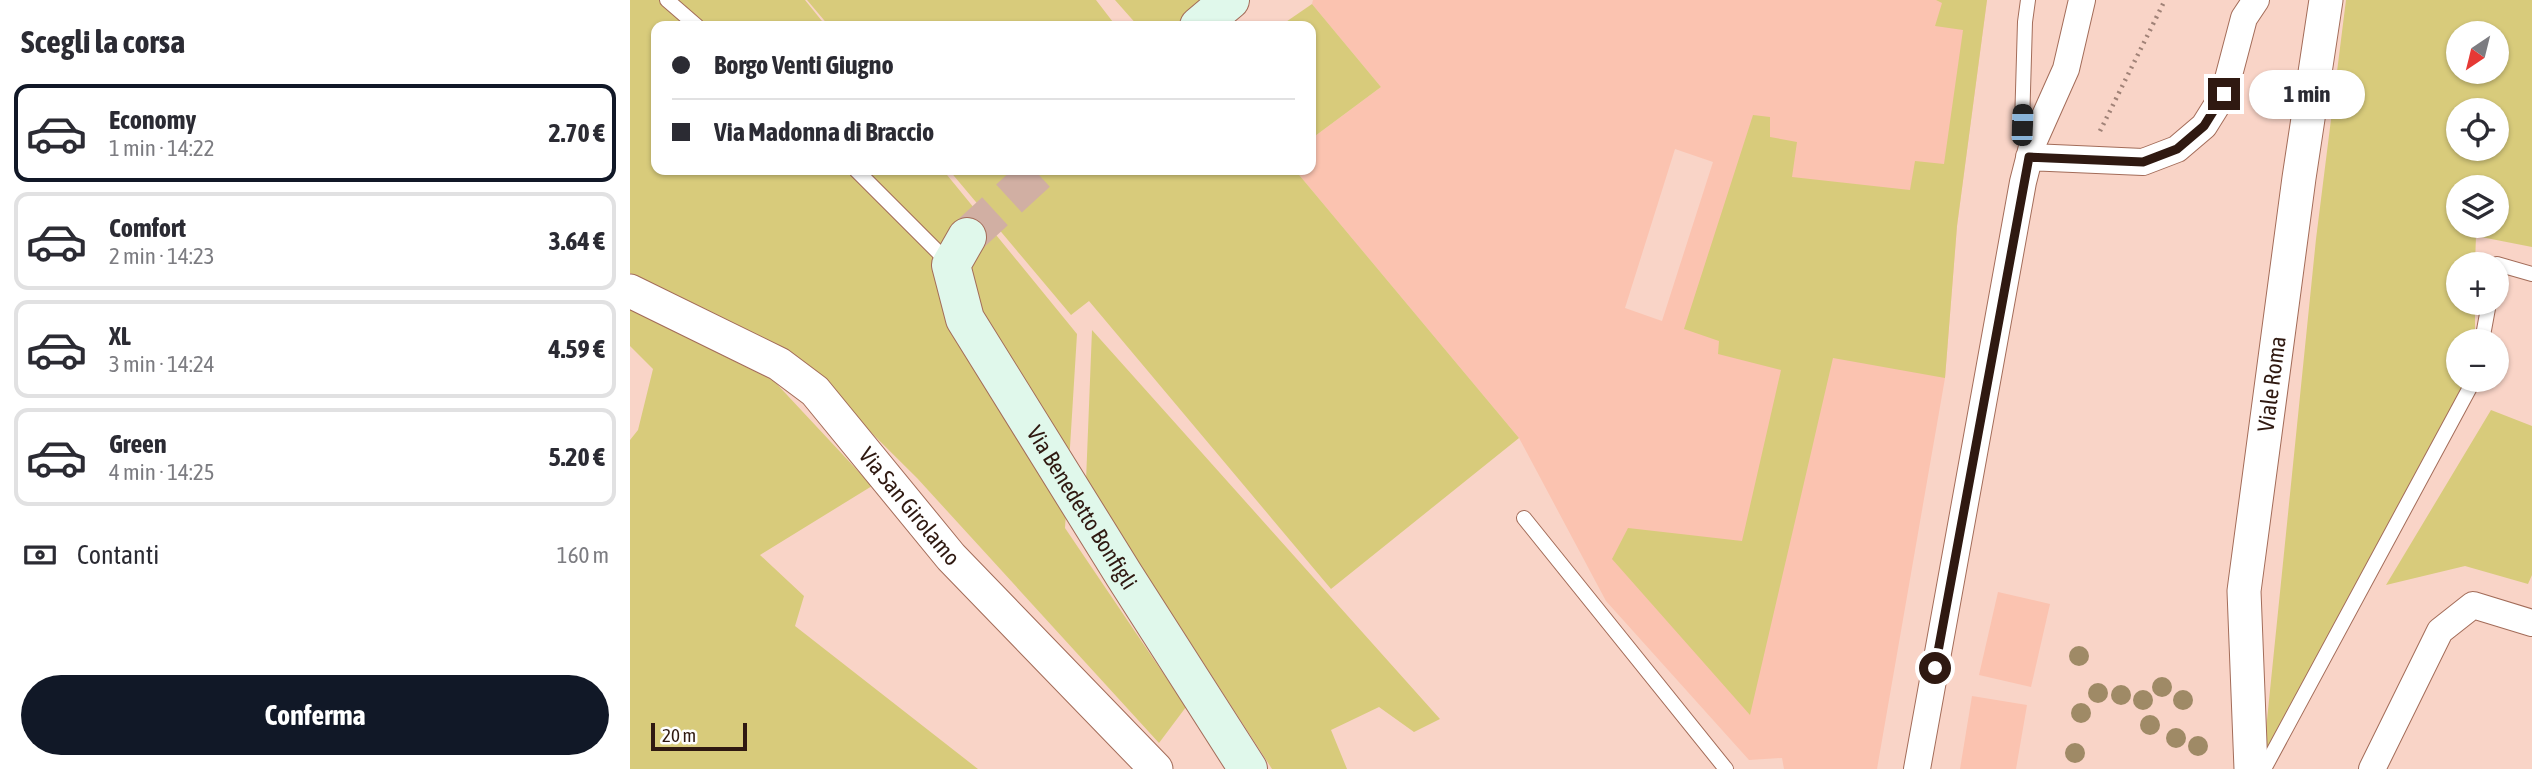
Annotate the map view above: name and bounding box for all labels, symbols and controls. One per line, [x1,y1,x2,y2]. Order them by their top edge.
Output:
north arrow [2446,21,2510,84]
map controls [2446,21,2509,392]
text: Scegli la corsa [21,23,185,60]
text: Borgo Venti Giugno [714,50,894,80]
callout: 1 min [2248,70,2364,119]
route end [2208,78,2240,110]
text: 1 min [2284,81,2330,107]
button: locate [2446,98,2509,161]
icon: car [25,102,88,165]
car [2011,104,2034,146]
text: Economy [109,105,196,135]
text: Via Madonna di Braccio [714,117,934,147]
text: 2.70 € [548,118,605,148]
text: 1 min · 14:22 [109,135,215,161]
button: layers [2446,175,2509,238]
icon: car [25,210,88,273]
text: Comfort [109,213,186,243]
text: 3.64 € [548,226,605,256]
text: 2 min · 14:23 [109,243,215,269]
button: + [2446,252,2509,315]
icon: car [25,318,88,381]
text: XL [109,321,131,351]
button: − [2446,329,2509,392]
text: 4.59 € [548,334,605,364]
street label: Viale Roma [2252,334,2291,433]
text: 3 min · 14:24 [109,351,215,377]
street label: Via Benedetto Bonfigli [1022,421,1143,594]
icon: car [25,426,88,489]
text: Green [109,429,167,459]
text: 5.20 € [548,442,605,472]
street label: Via San Girolamo [854,442,965,571]
text: 4 min · 14:25 [109,459,215,485]
icon: cash [21,536,59,574]
text: Contanti [77,540,159,570]
text: 160 m [557,542,609,568]
route start [1919,652,1951,684]
button: Conferma [21,675,609,755]
scale bar [651,720,747,752]
text: 20 m [662,724,696,746]

